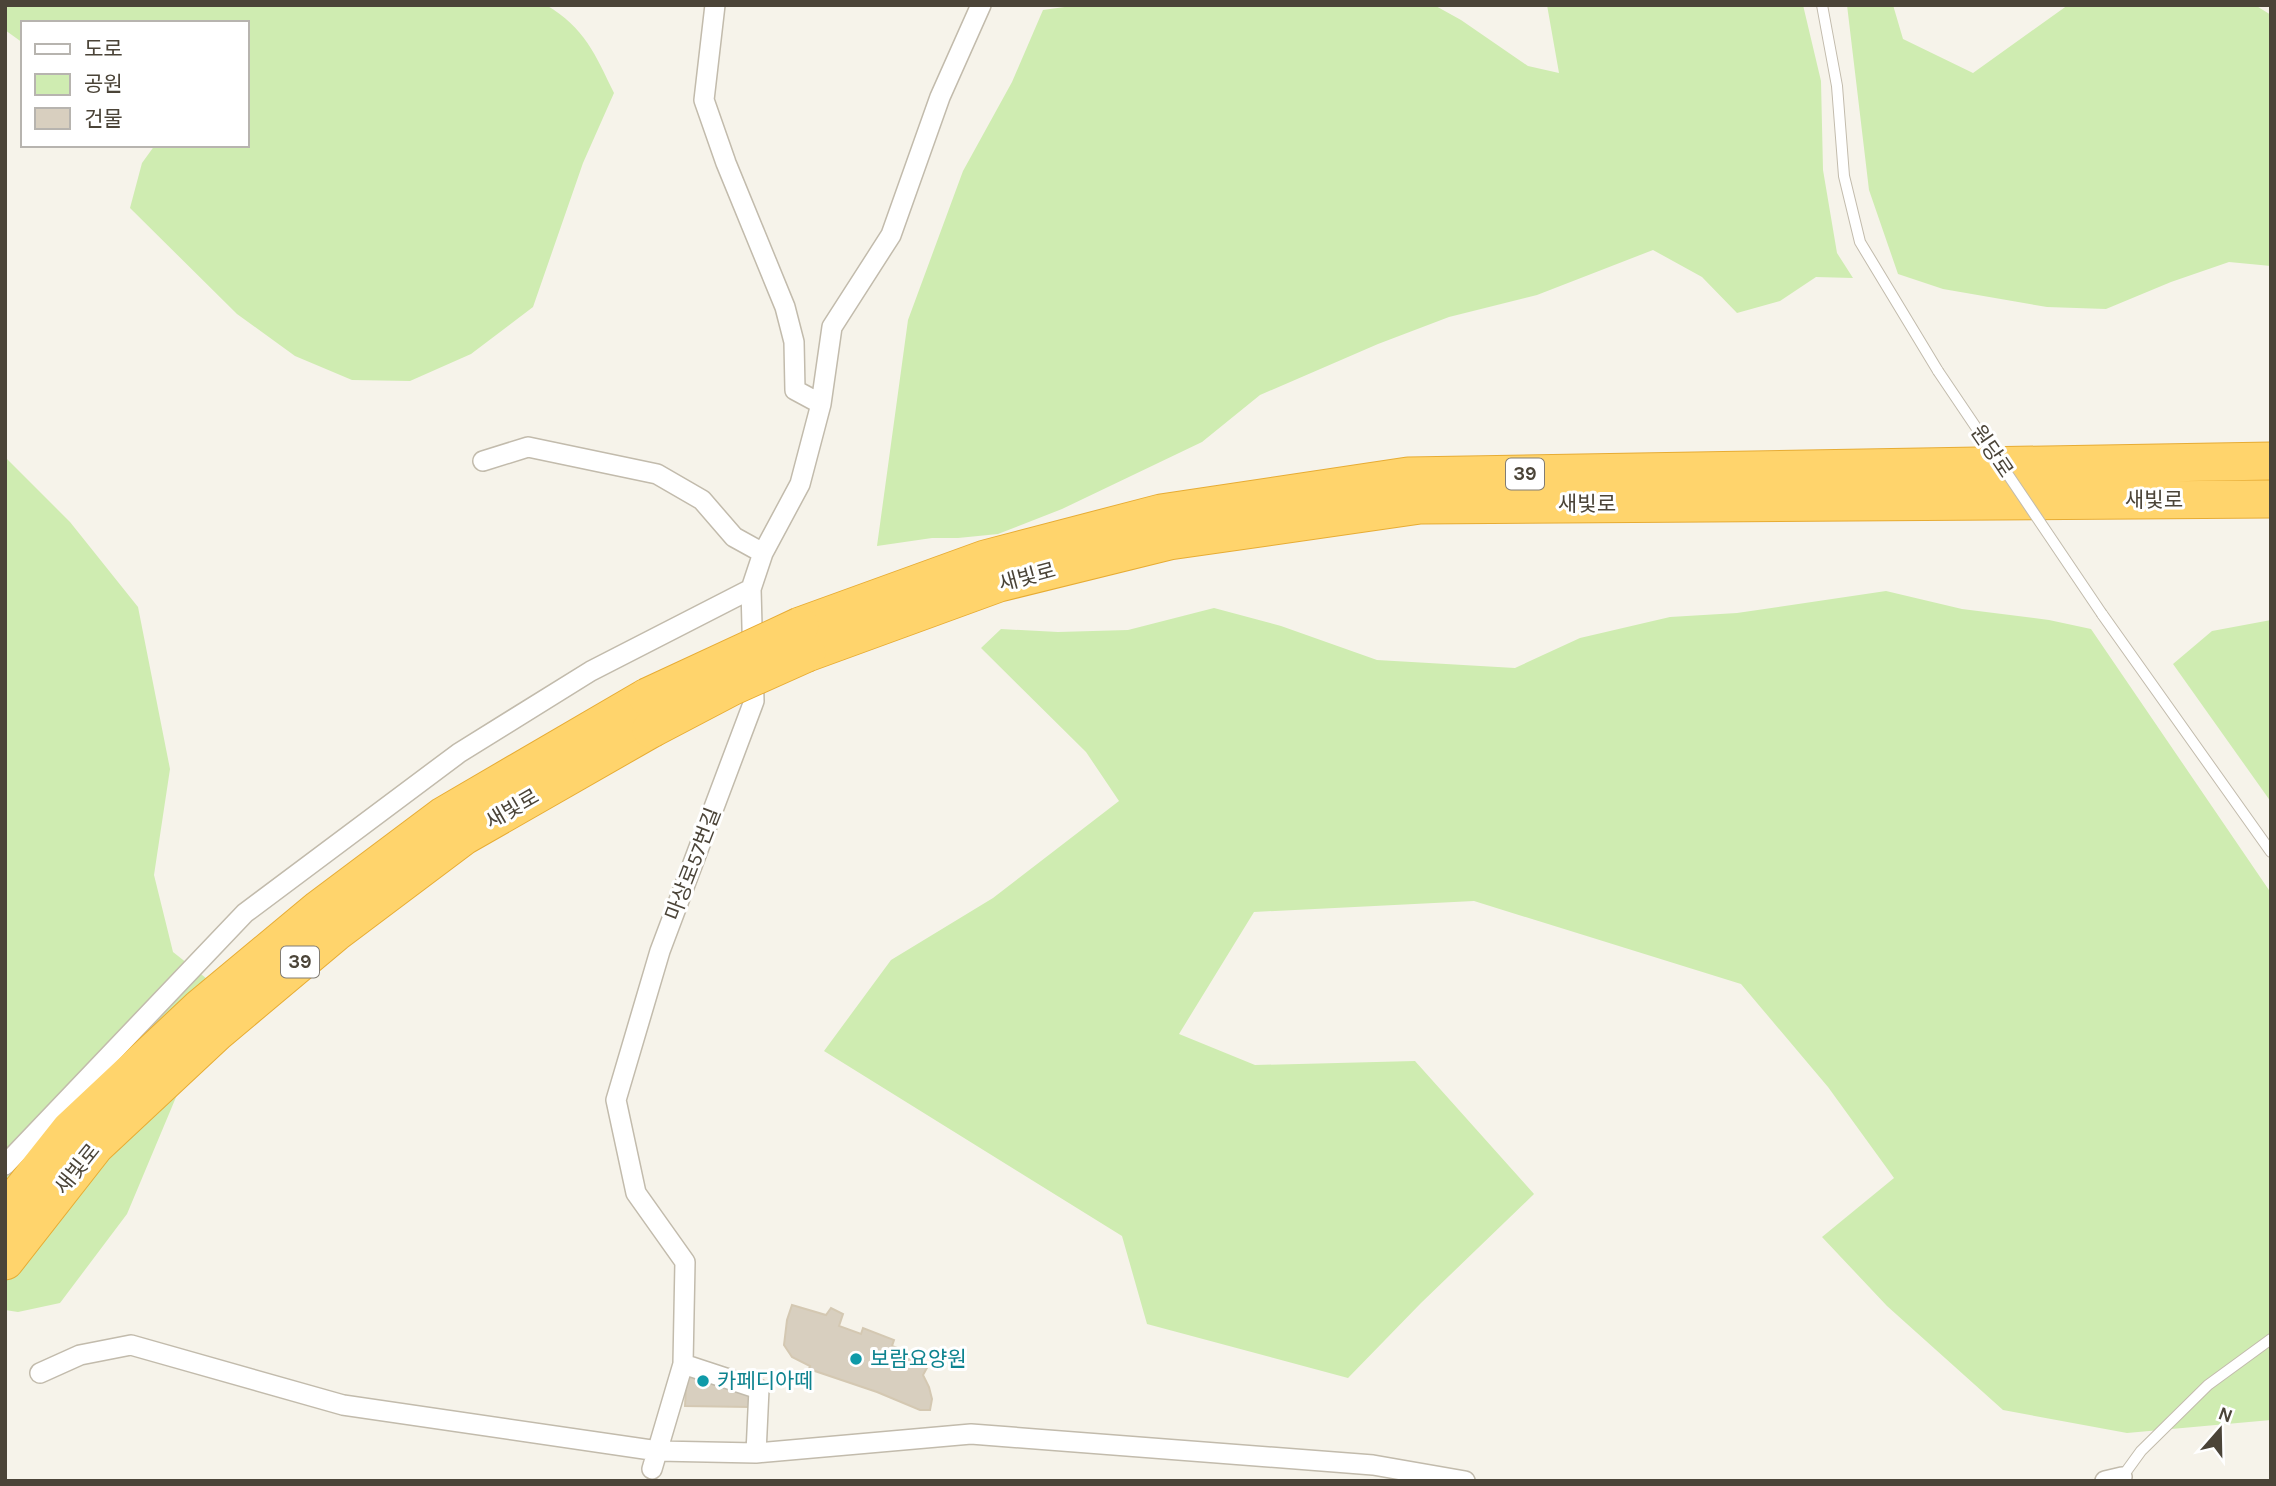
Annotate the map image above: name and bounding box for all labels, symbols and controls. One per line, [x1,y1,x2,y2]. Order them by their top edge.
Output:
legend [21,21,248,147]
text: 도로 [84,37,123,61]
text: 공원 [84,72,123,96]
text: 건물 [84,107,123,131]
street label: 원당로 [1966,420,2018,482]
road number: 39 [1506,458,1544,489]
street label: 새빛로 [2125,488,2183,512]
street label: 새빛로 [1558,492,1616,516]
street label: 새빛로 [996,558,1058,596]
street label: 새빛로 [481,784,543,834]
street label: 마상로57번길 [661,804,725,924]
road number: 39 [281,946,319,978]
street label: 새빛로 [49,1139,105,1199]
place label: 보람요양원 [870,1347,967,1371]
marker: 보람요양원 [848,1351,864,1367]
place label: 카페디아떼 [717,1369,814,1393]
marker: 카페디아떼 [695,1373,711,1389]
north arrow [2185,1395,2255,1465]
text: N [2215,1402,2236,1428]

